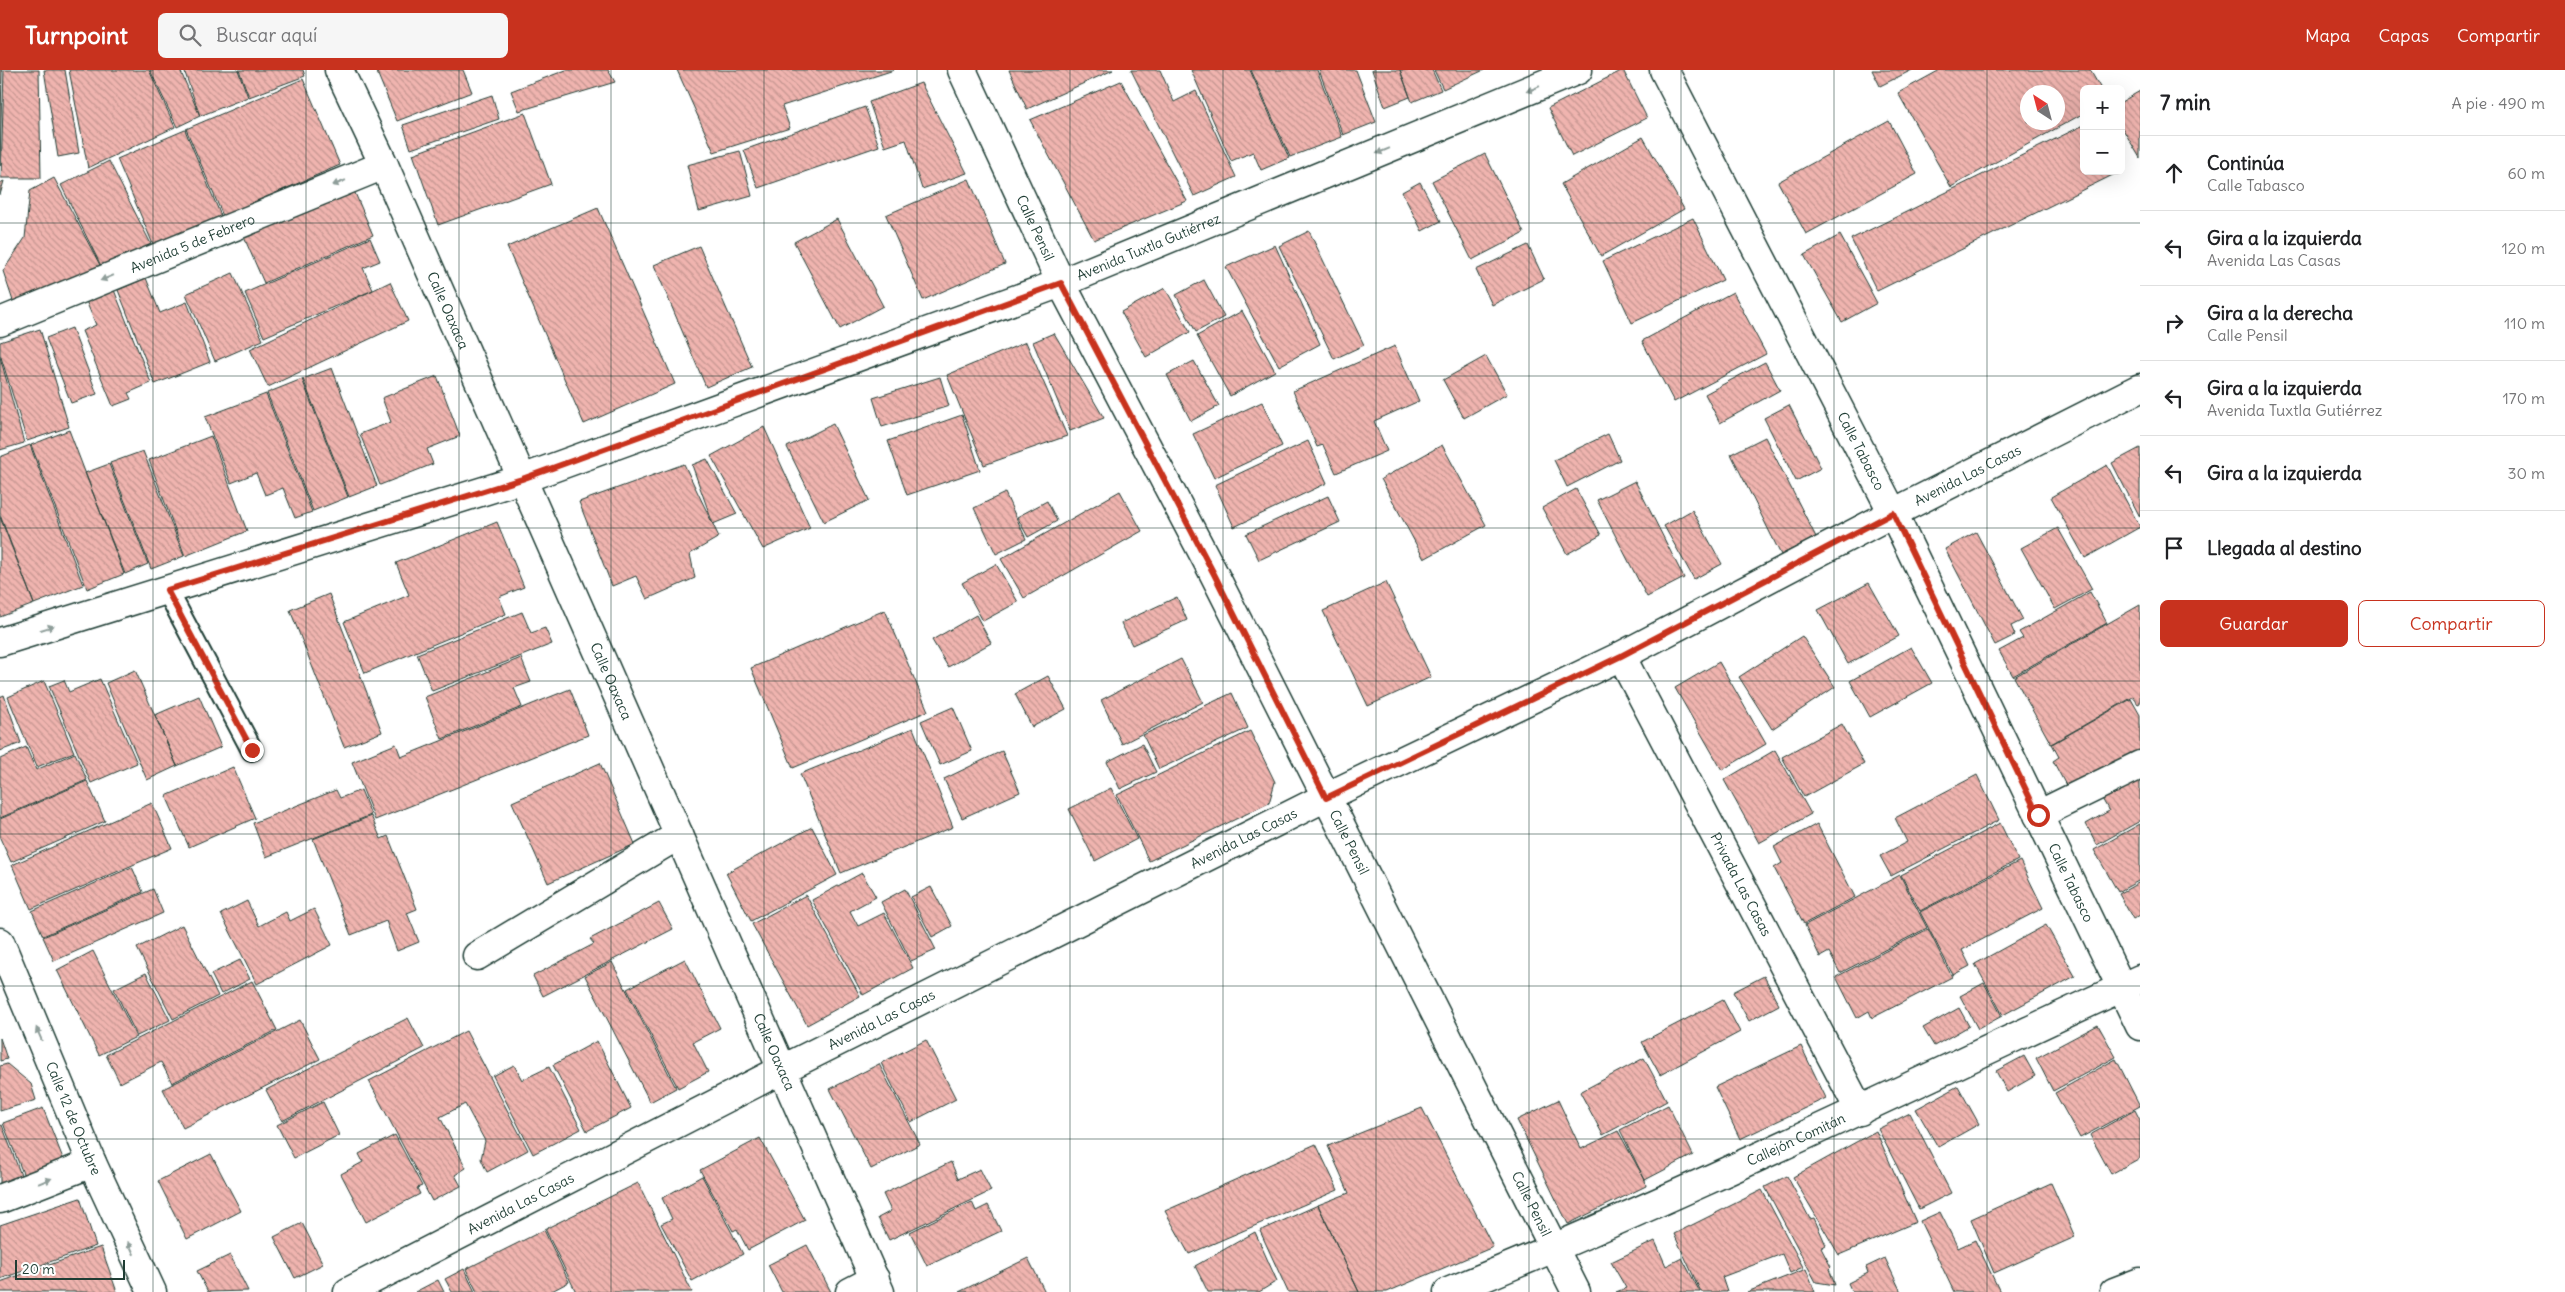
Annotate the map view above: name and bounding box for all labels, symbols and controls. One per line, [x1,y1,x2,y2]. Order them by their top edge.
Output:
search box [158,13,508,58]
text: Turnpoint [25,20,128,50]
icon: search [176,21,204,49]
text: Buscar aquí [216,23,317,47]
text: Mapa [2305,24,2350,47]
text: Capas [2378,24,2429,47]
text: Compartir [2457,24,2540,47]
one-way arrow [1526,85,1540,93]
north arrow [2020,85,2065,130]
map controls [2080,85,2125,175]
button: + [2080,85,2125,130]
text: 7 min [2160,89,2211,116]
text: A pie · 490 m [2452,93,2545,113]
button: − [2080,130,2125,175]
one-way arrow [1376,147,1390,155]
text: Continúa [2207,151,2284,175]
icon: ahead [2160,159,2188,187]
text: 60 m [2507,163,2545,183]
text: Calle Tabasco [2207,175,2305,195]
one-way arrow [332,180,346,188]
street label: Calle Pensil [1012,192,1058,264]
street label: Avenida Tuxtla Gutiérrez [1074,209,1223,285]
street label: Avenida 5 de Febrero [127,210,258,277]
text: Gira a la izquierda [2207,226,2362,250]
icon: left [2160,234,2188,262]
text: 120 m [2502,238,2545,258]
text: Avenida Las Casas [2207,250,2341,270]
street label: Calle Oaxaca [423,269,473,352]
one-way arrow [100,275,115,283]
text: Gira a la derecha [2207,301,2353,325]
icon: right [2160,309,2188,337]
text: 110 m [2504,313,2545,333]
text: Calle Pensil [2207,325,2287,345]
text: Gira a la izquierda [2207,376,2362,400]
icon: left [2160,384,2188,412]
text: 170 m [2502,388,2545,408]
text: Avenida Tuxtla Gutiérrez [2207,400,2383,420]
street label: Calle Tabasco [1833,409,1889,493]
street label: Avenida Las Casas [1911,441,2024,510]
icon: left [2160,459,2188,487]
text: Gira a la izquierda [2207,461,2362,485]
text: 30 m [2508,463,2545,483]
icon: arrive [2160,534,2188,562]
text: Llegada al destino [2207,536,2362,560]
button: Guardar [2160,600,2348,647]
button: Compartir [2358,600,2545,647]
one-way arrow [39,623,54,631]
street label: Calle Oaxaca [586,640,636,723]
route end [241,739,264,762]
street label: Avenida Las Casas [1187,804,1300,873]
route start [2027,804,2050,827]
street label: Calle Pensil [1325,807,1373,878]
street label: Privada Las Casas [1706,829,1776,939]
street label: Calle Tabasco [2044,840,2098,925]
street label: Avenida Las Casas [825,985,938,1054]
street label: Calle Oaxaca [749,1010,799,1093]
one-way arrow [34,1027,42,1042]
street label: Calle 12 de Octubre [42,1059,105,1178]
street label: Callejón Comitán [1744,1109,1848,1170]
street label: Calle Pensil [1508,1168,1555,1239]
street label: Avenida Las Casas [464,1169,577,1238]
one-way arrow [38,1177,52,1185]
one-way arrow [127,1241,135,1255]
scale bar [15,1257,125,1280]
text: 20 m [22,1260,55,1278]

